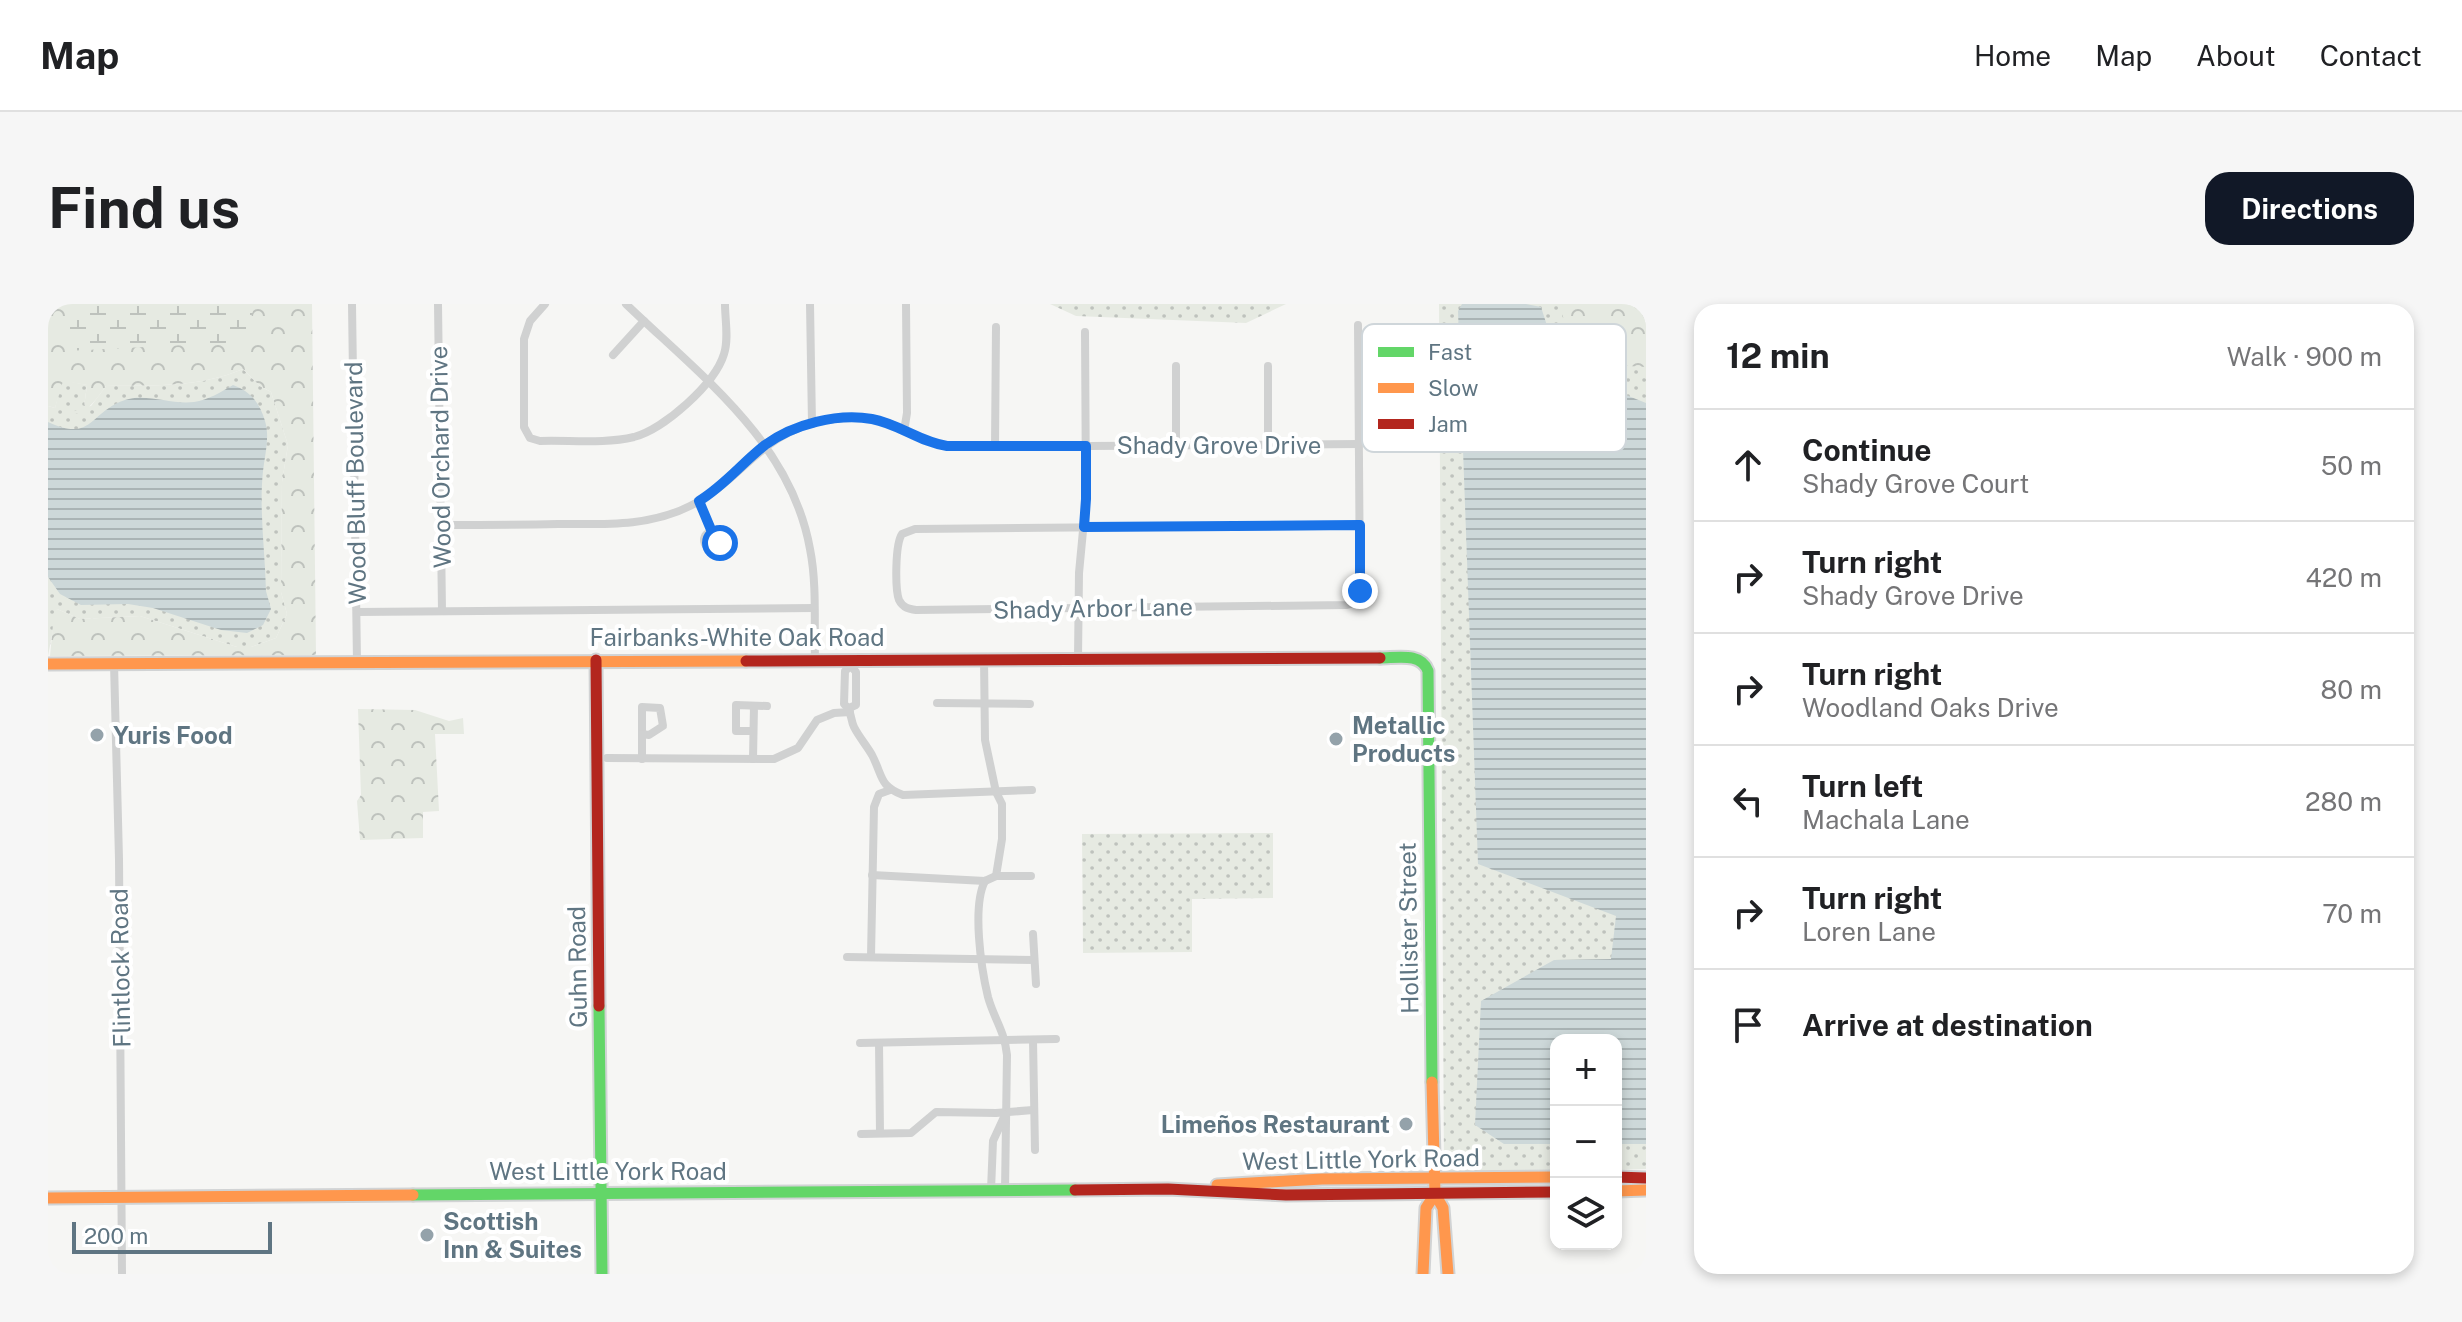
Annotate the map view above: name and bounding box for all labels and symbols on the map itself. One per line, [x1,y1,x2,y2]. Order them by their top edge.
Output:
legend [1362,324,1626,452]
text: Fast [1428,339,1472,365]
street label: Wood Orchard Drive [424,346,456,568]
street label: Wood Bluff Boulevard [339,361,371,605]
text: Slow [1428,375,1478,401]
text: Jam [1428,411,1468,437]
street label: Shady Grove Drive [1117,431,1321,459]
route start [702,525,738,561]
route end [1342,573,1378,609]
street label: Shady Arbor Lane [993,592,1193,624]
street label: Fairbanks-White Oak Road [589,623,885,651]
place label: Metallic Products [1352,711,1456,767]
place label: Yuris Food [113,721,233,749]
marker: Yuris Food [88,726,106,744]
marker: Metallic Products [1327,730,1345,748]
street label: Hollister Street [1393,842,1423,1014]
street label: Flintlock Road [105,888,135,1048]
street label: Guhn Road [562,906,592,1028]
place label: Limeños Restaurant [1161,1110,1390,1138]
marker: Limeños Restaurant [1397,1115,1415,1133]
street label: West Little York Road [1242,1143,1480,1175]
street label: West Little York Road [489,1157,727,1185]
place label: Scottish Inn & Suites [443,1207,582,1263]
scale bar [72,1218,272,1254]
marker: Scottish Inn & Suites [418,1226,436,1244]

